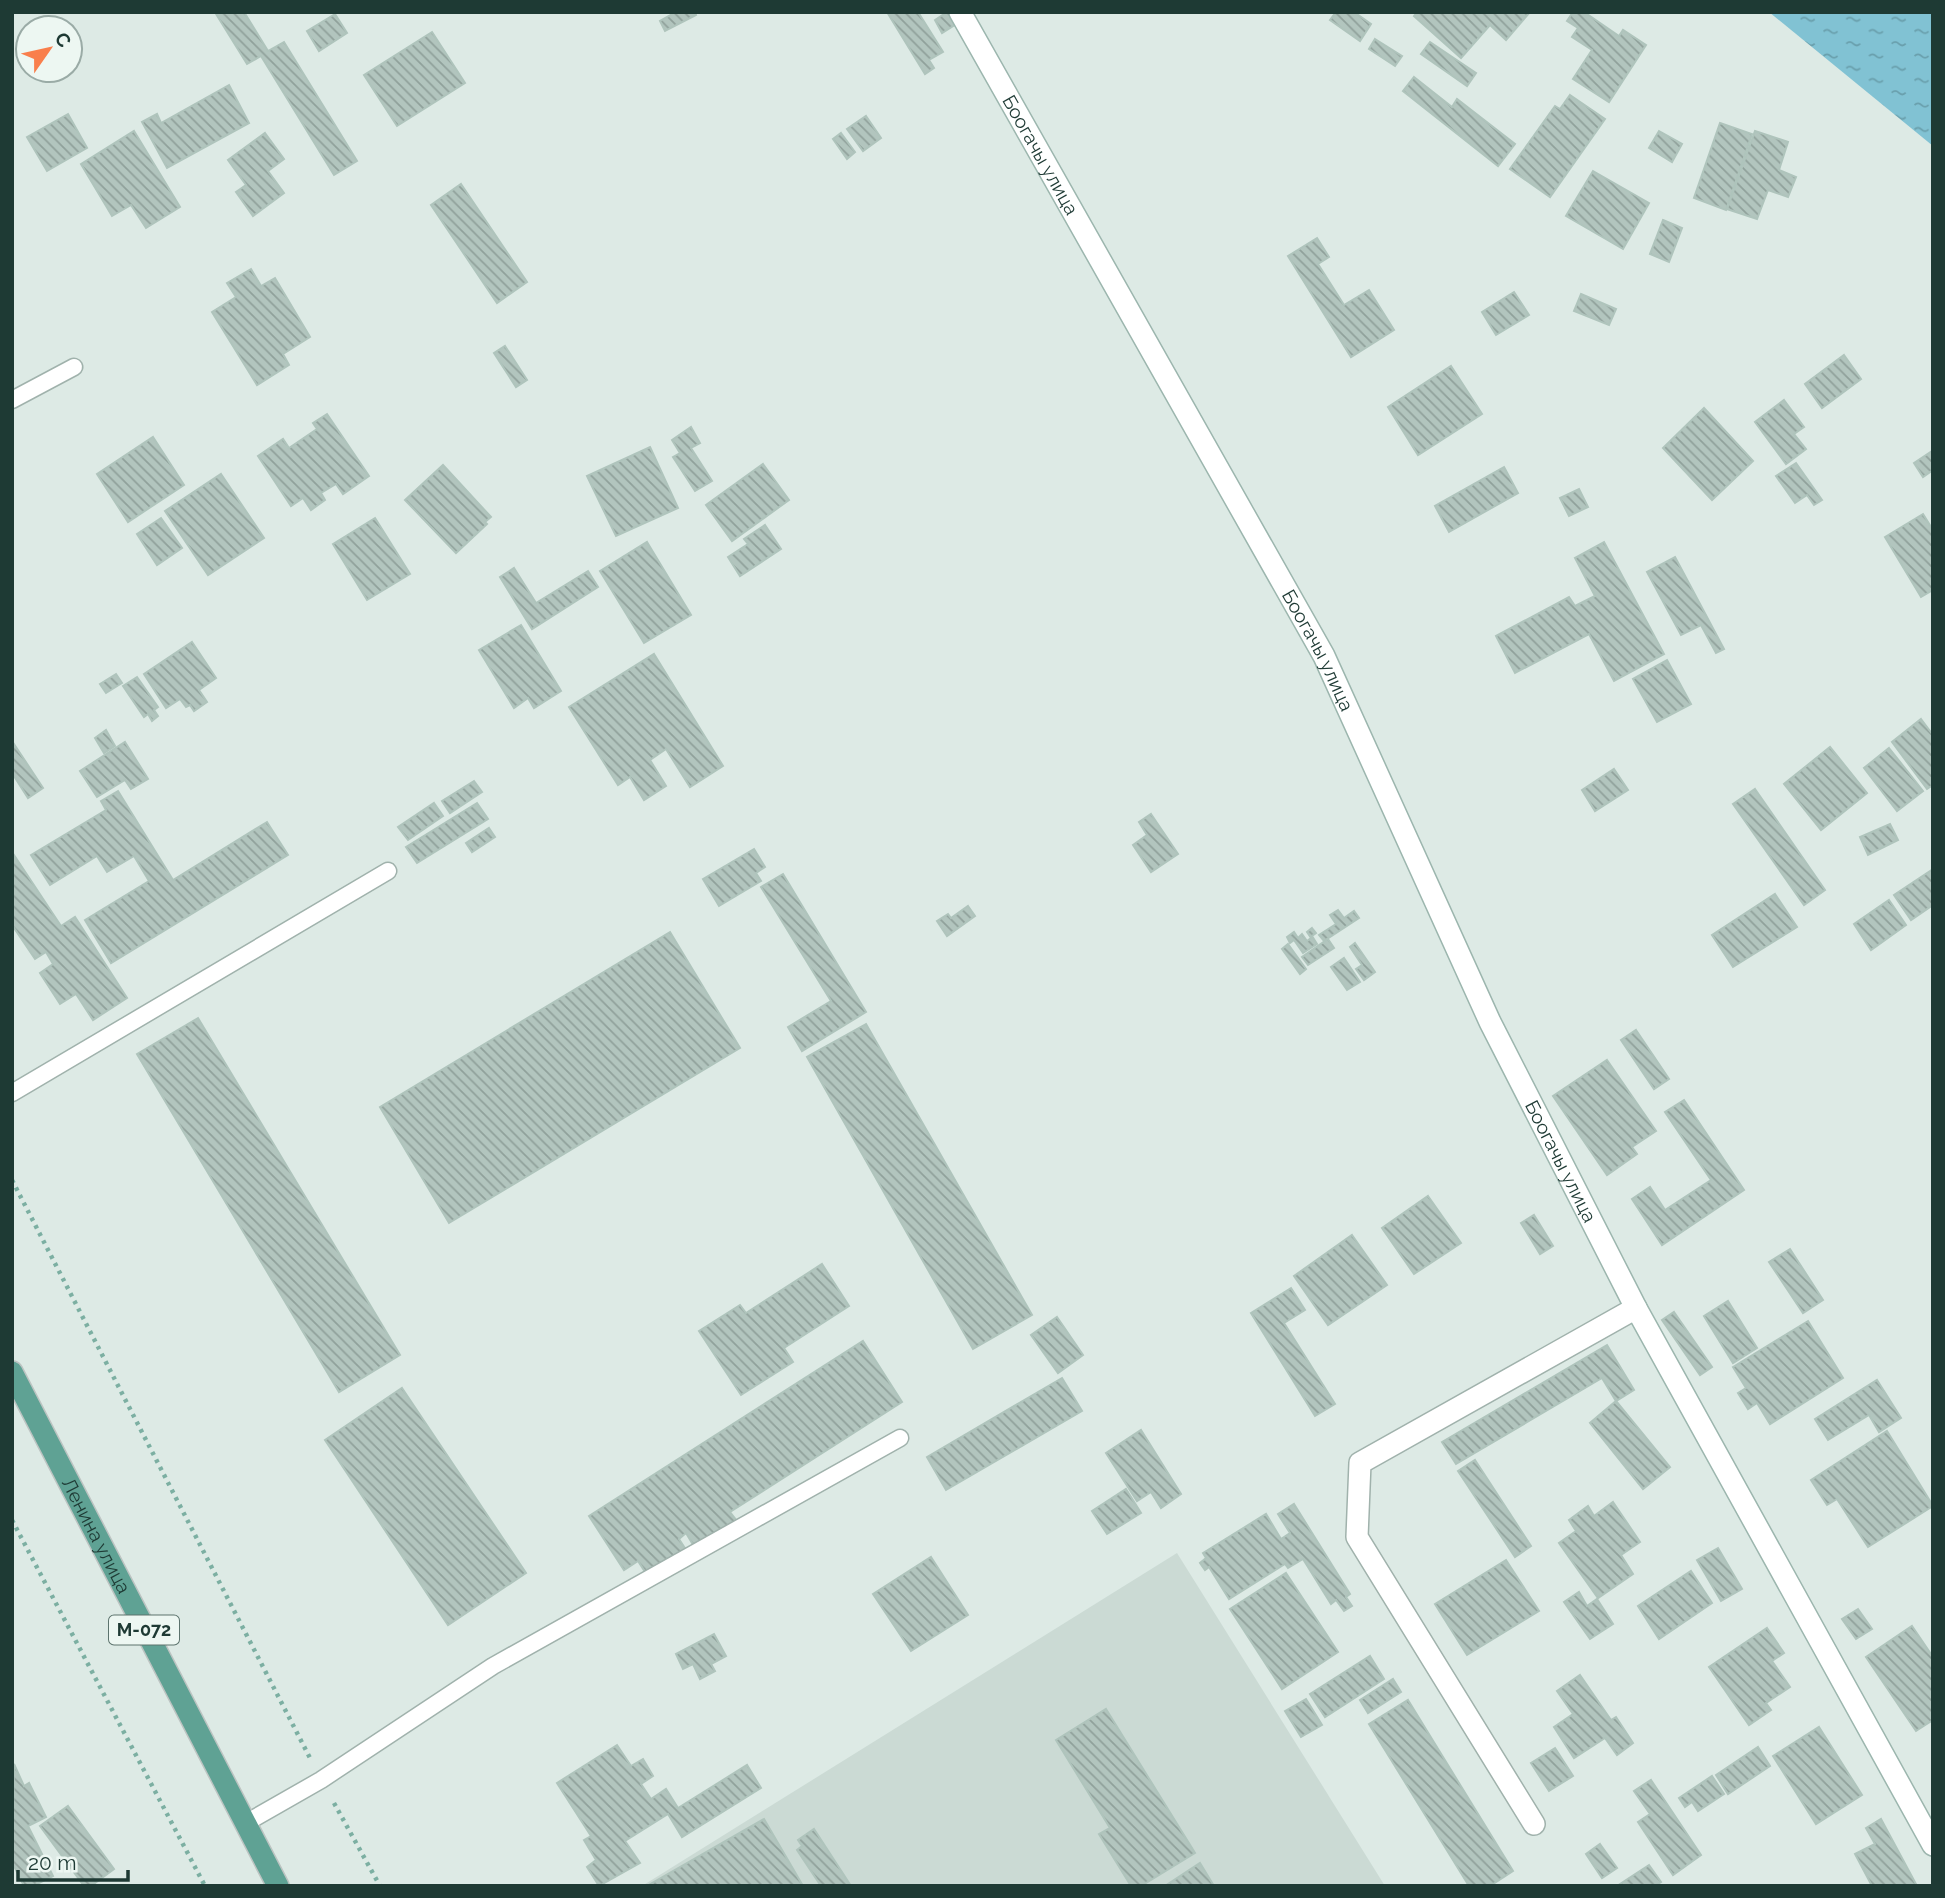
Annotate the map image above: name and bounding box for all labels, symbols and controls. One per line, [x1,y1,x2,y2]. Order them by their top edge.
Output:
north arrow [14,14,84,84]
text: С [50,28,76,51]
street label: Боогачы улица [998,91,1083,218]
street label: Боогачы улица [1278,586,1358,714]
street label: Боогачы улица [1521,1097,1601,1226]
street label: Ленина улица [58,1474,136,1597]
road number: М-072 [109,1616,179,1644]
scale bar [18,1839,128,1883]
text: 20 m [28,1850,76,1875]

